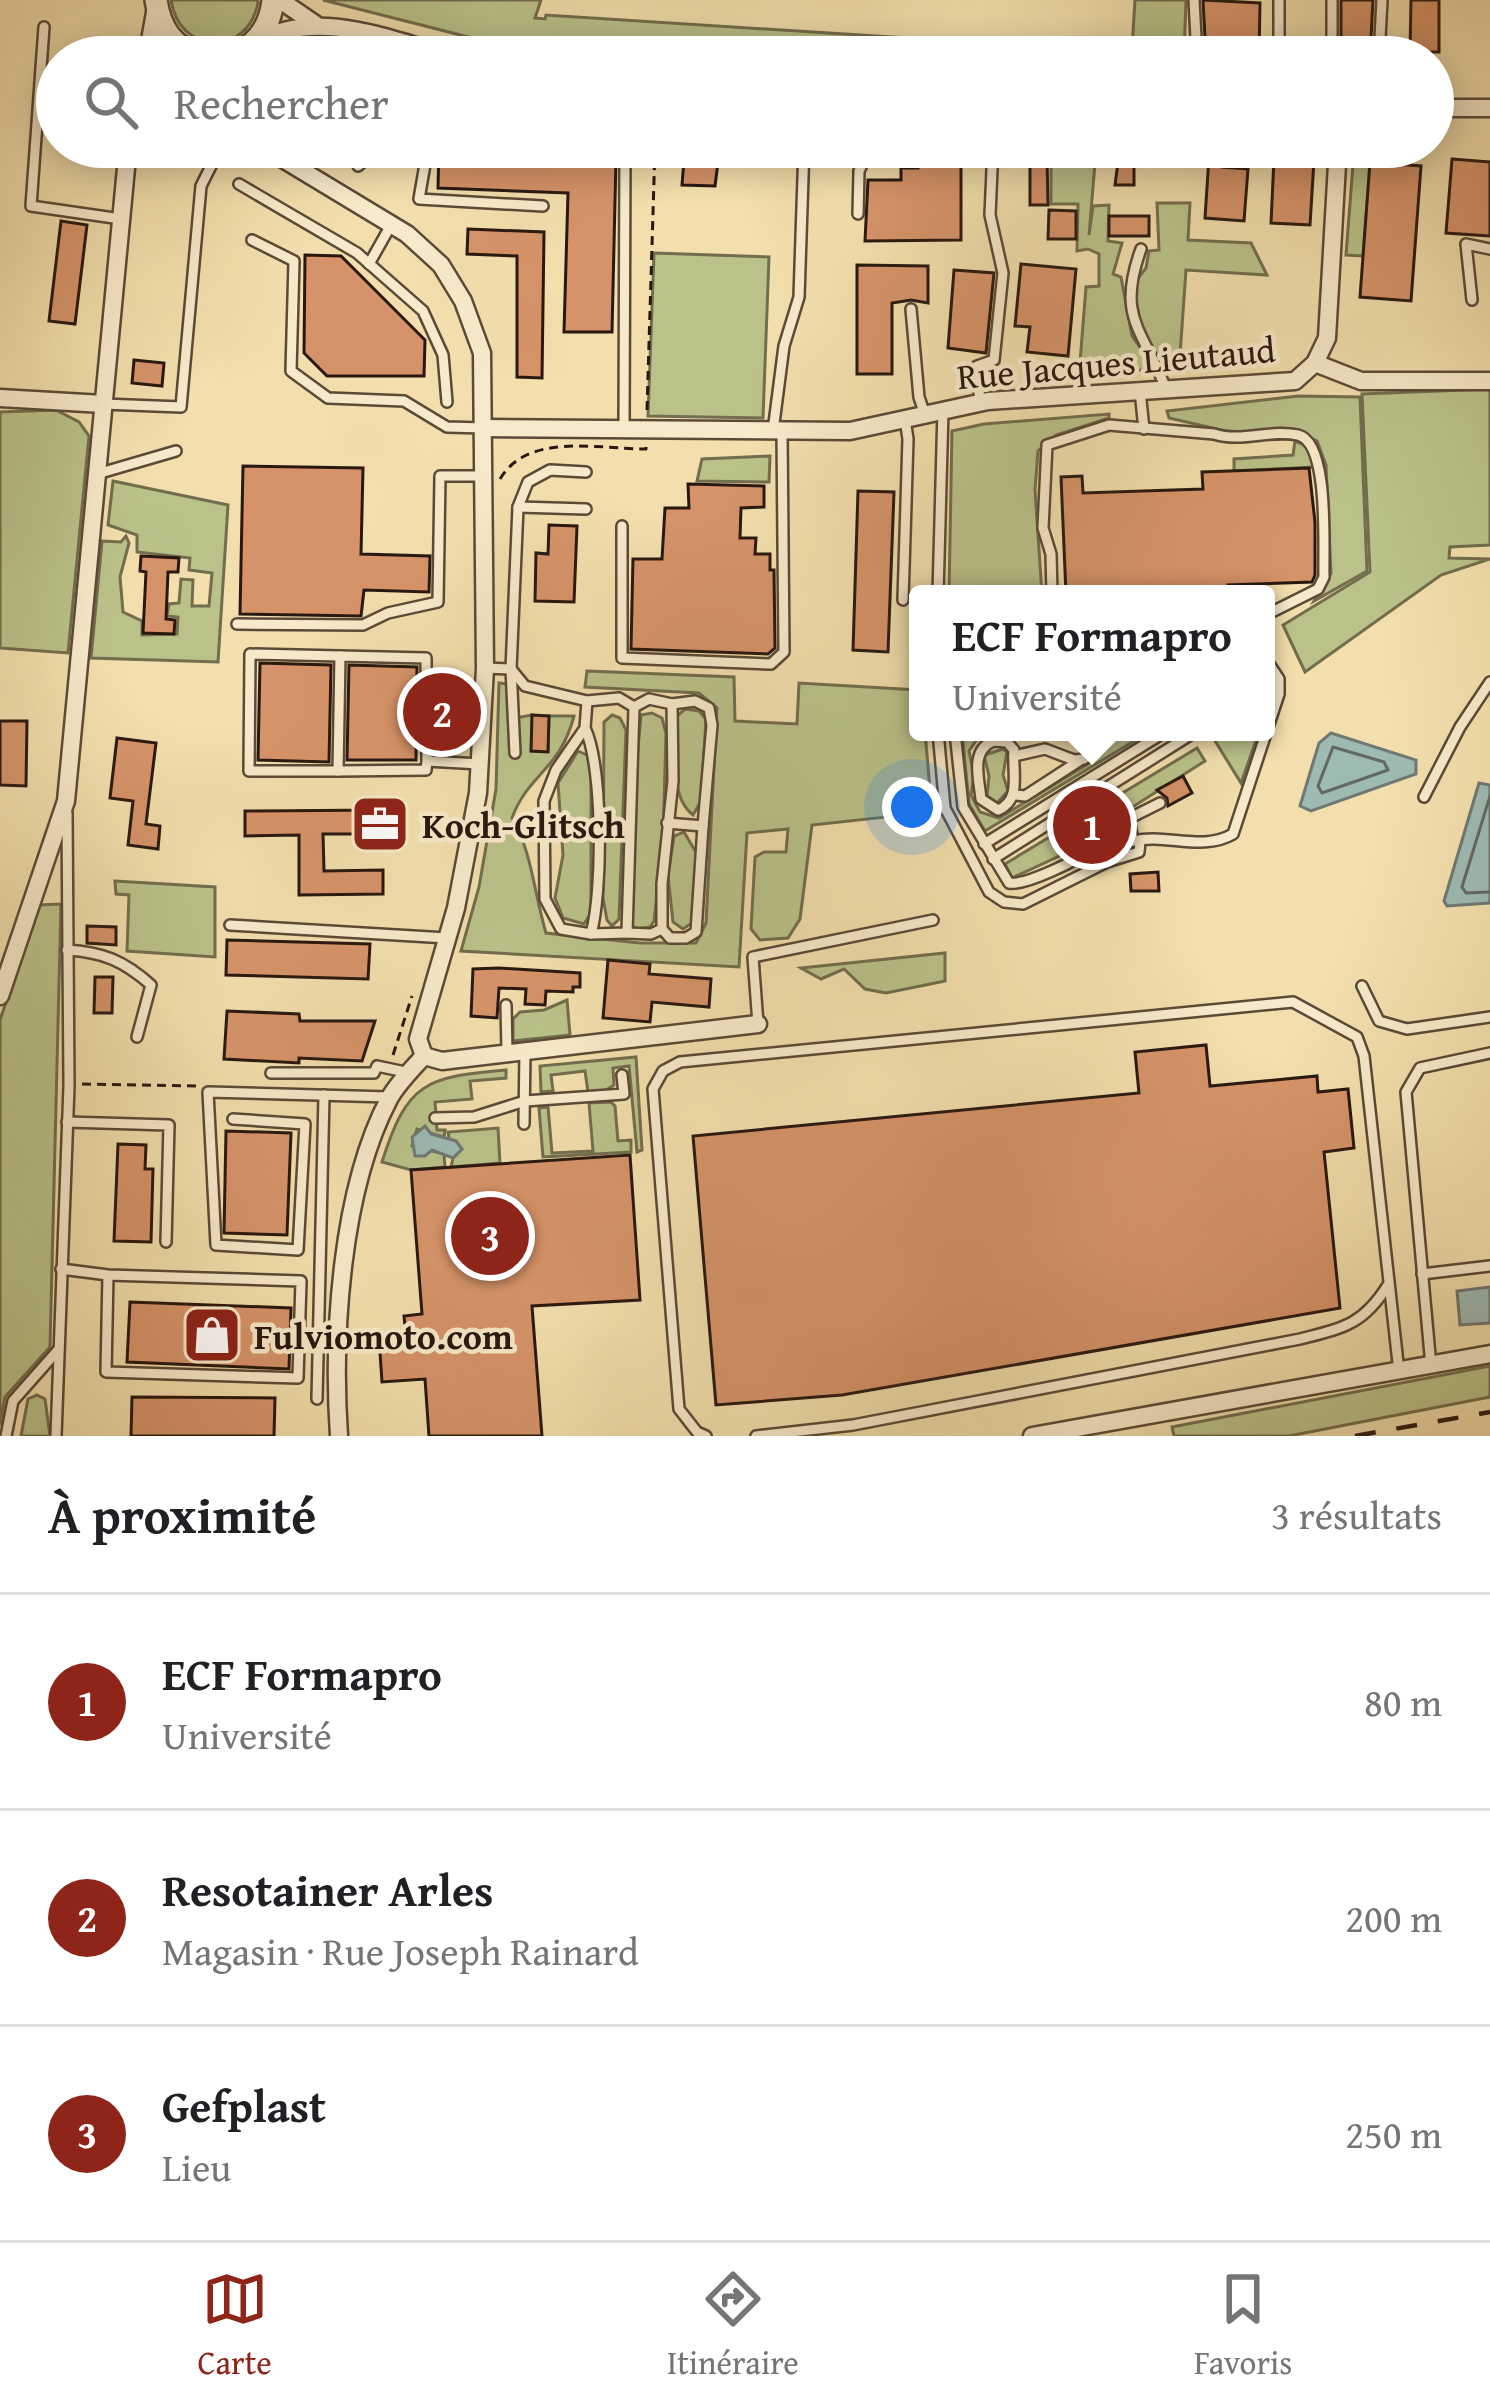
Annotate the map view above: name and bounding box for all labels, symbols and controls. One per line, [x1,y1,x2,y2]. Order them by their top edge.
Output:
search box [36,36,1454,168]
icon: search [78,69,144,135]
text: Rechercher [174,70,389,135]
street label: Rue Jacques Lieutaud [955,322,1277,402]
popup [909,585,1275,741]
text: ECF Formapro [952,602,1232,667]
pin: 2 [403,667,481,757]
text: Université [952,667,1122,724]
your location [882,777,942,837]
pin: 1 [1053,780,1131,870]
office icon: Koch-Glitsch [349,793,411,855]
place label: Koch-Glitsch [422,798,625,851]
pin: 3 [451,1191,529,1281]
shop icon: Fulviomoto.com [181,1304,243,1366]
place label: Fulviomoto.com [254,1309,513,1362]
text: À proximité [48,1477,316,1552]
text: 3 résultats [1271,1486,1442,1543]
text: ECF Formapro [162,1641,442,1706]
text: 1 [77,1673,97,1730]
text: 80 m [1364,1673,1442,1730]
text: Université [162,1706,332,1763]
text: Resotainer Arles [162,1857,493,1922]
text: 2 [77,1889,97,1946]
text: 200 m [1345,1889,1442,1946]
text: Magasin · Rue Joseph Rainard [162,1922,639,1979]
text: Gefplast [162,2073,326,2138]
text: 3 [77,2105,97,2162]
text: 250 m [1345,2105,1442,2162]
text: Lieu [162,2138,231,2195]
tab: Carte [198,2266,272,2386]
tab: Itinéraire [667,2266,799,2386]
tab: Favoris [1194,2266,1292,2386]

